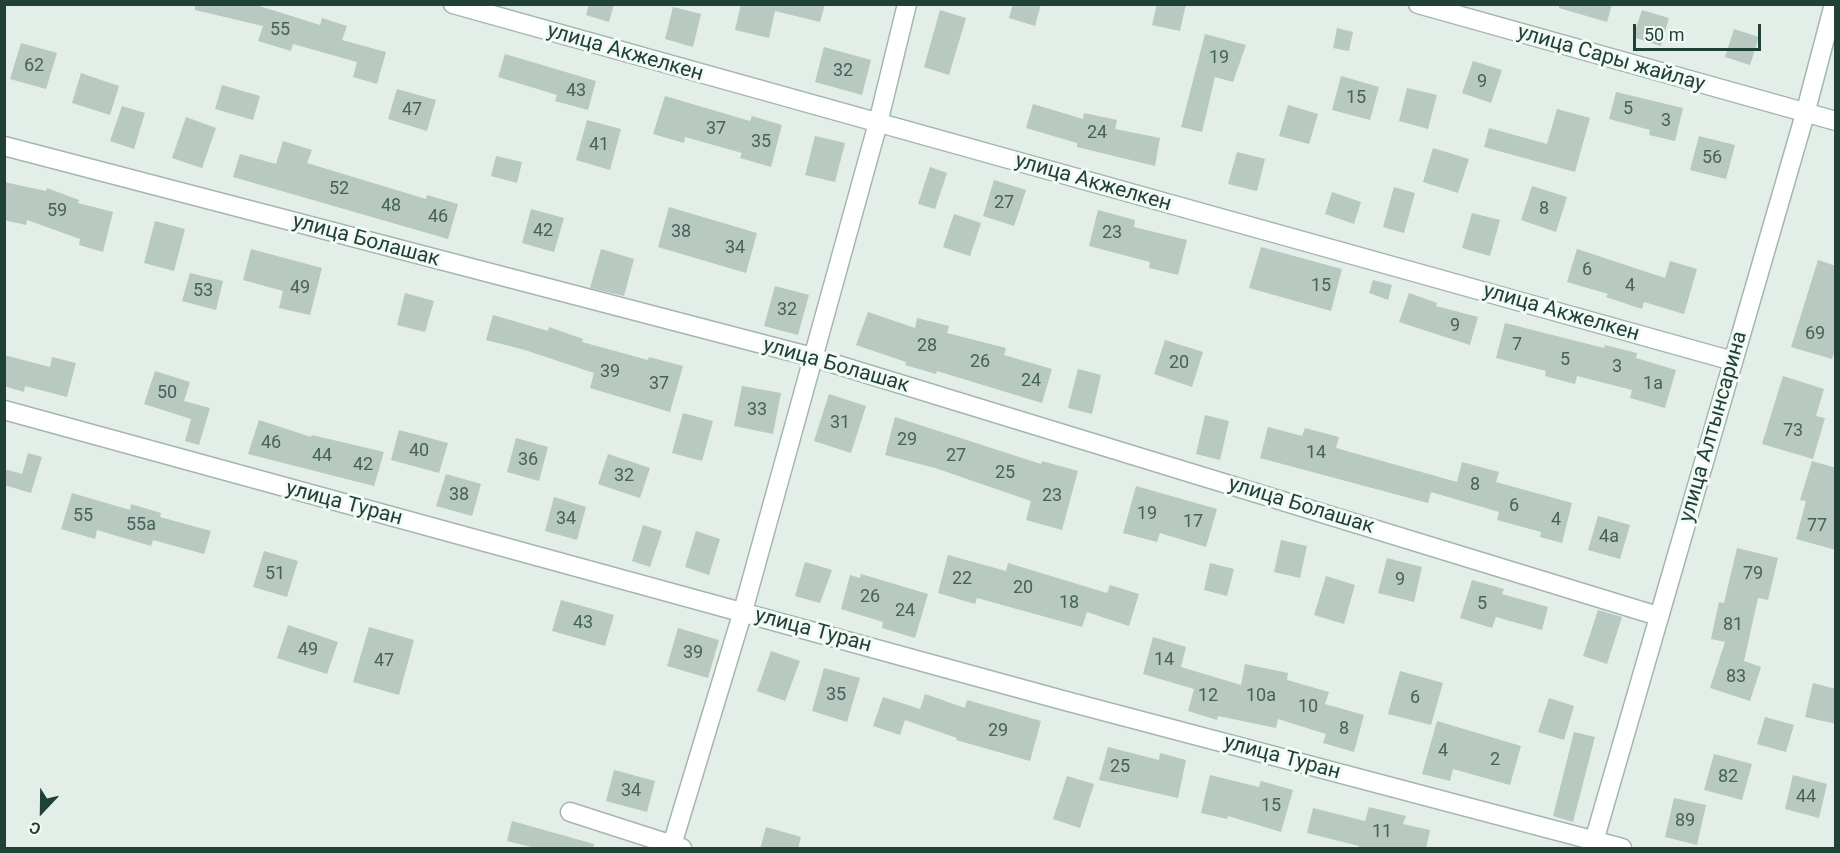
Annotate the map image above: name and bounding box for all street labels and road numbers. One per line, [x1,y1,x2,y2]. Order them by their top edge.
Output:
street label: улица Акжелкен [544,19,706,87]
street label: улица Сары жайлау [1514,20,1708,98]
street label: улица Акжелкен [1012,149,1174,217]
street label: улица Болашак [290,209,442,273]
street label: улица Акжелкен [1480,279,1642,347]
street label: улица Алтынсарина [1675,329,1753,525]
street label: улица Болашак [760,333,912,399]
street label: улица Болашак [1225,472,1377,540]
street label: улица Туран [283,476,405,532]
street label: улица Туран [752,603,874,659]
street label: улица Туран [1221,730,1343,786]

